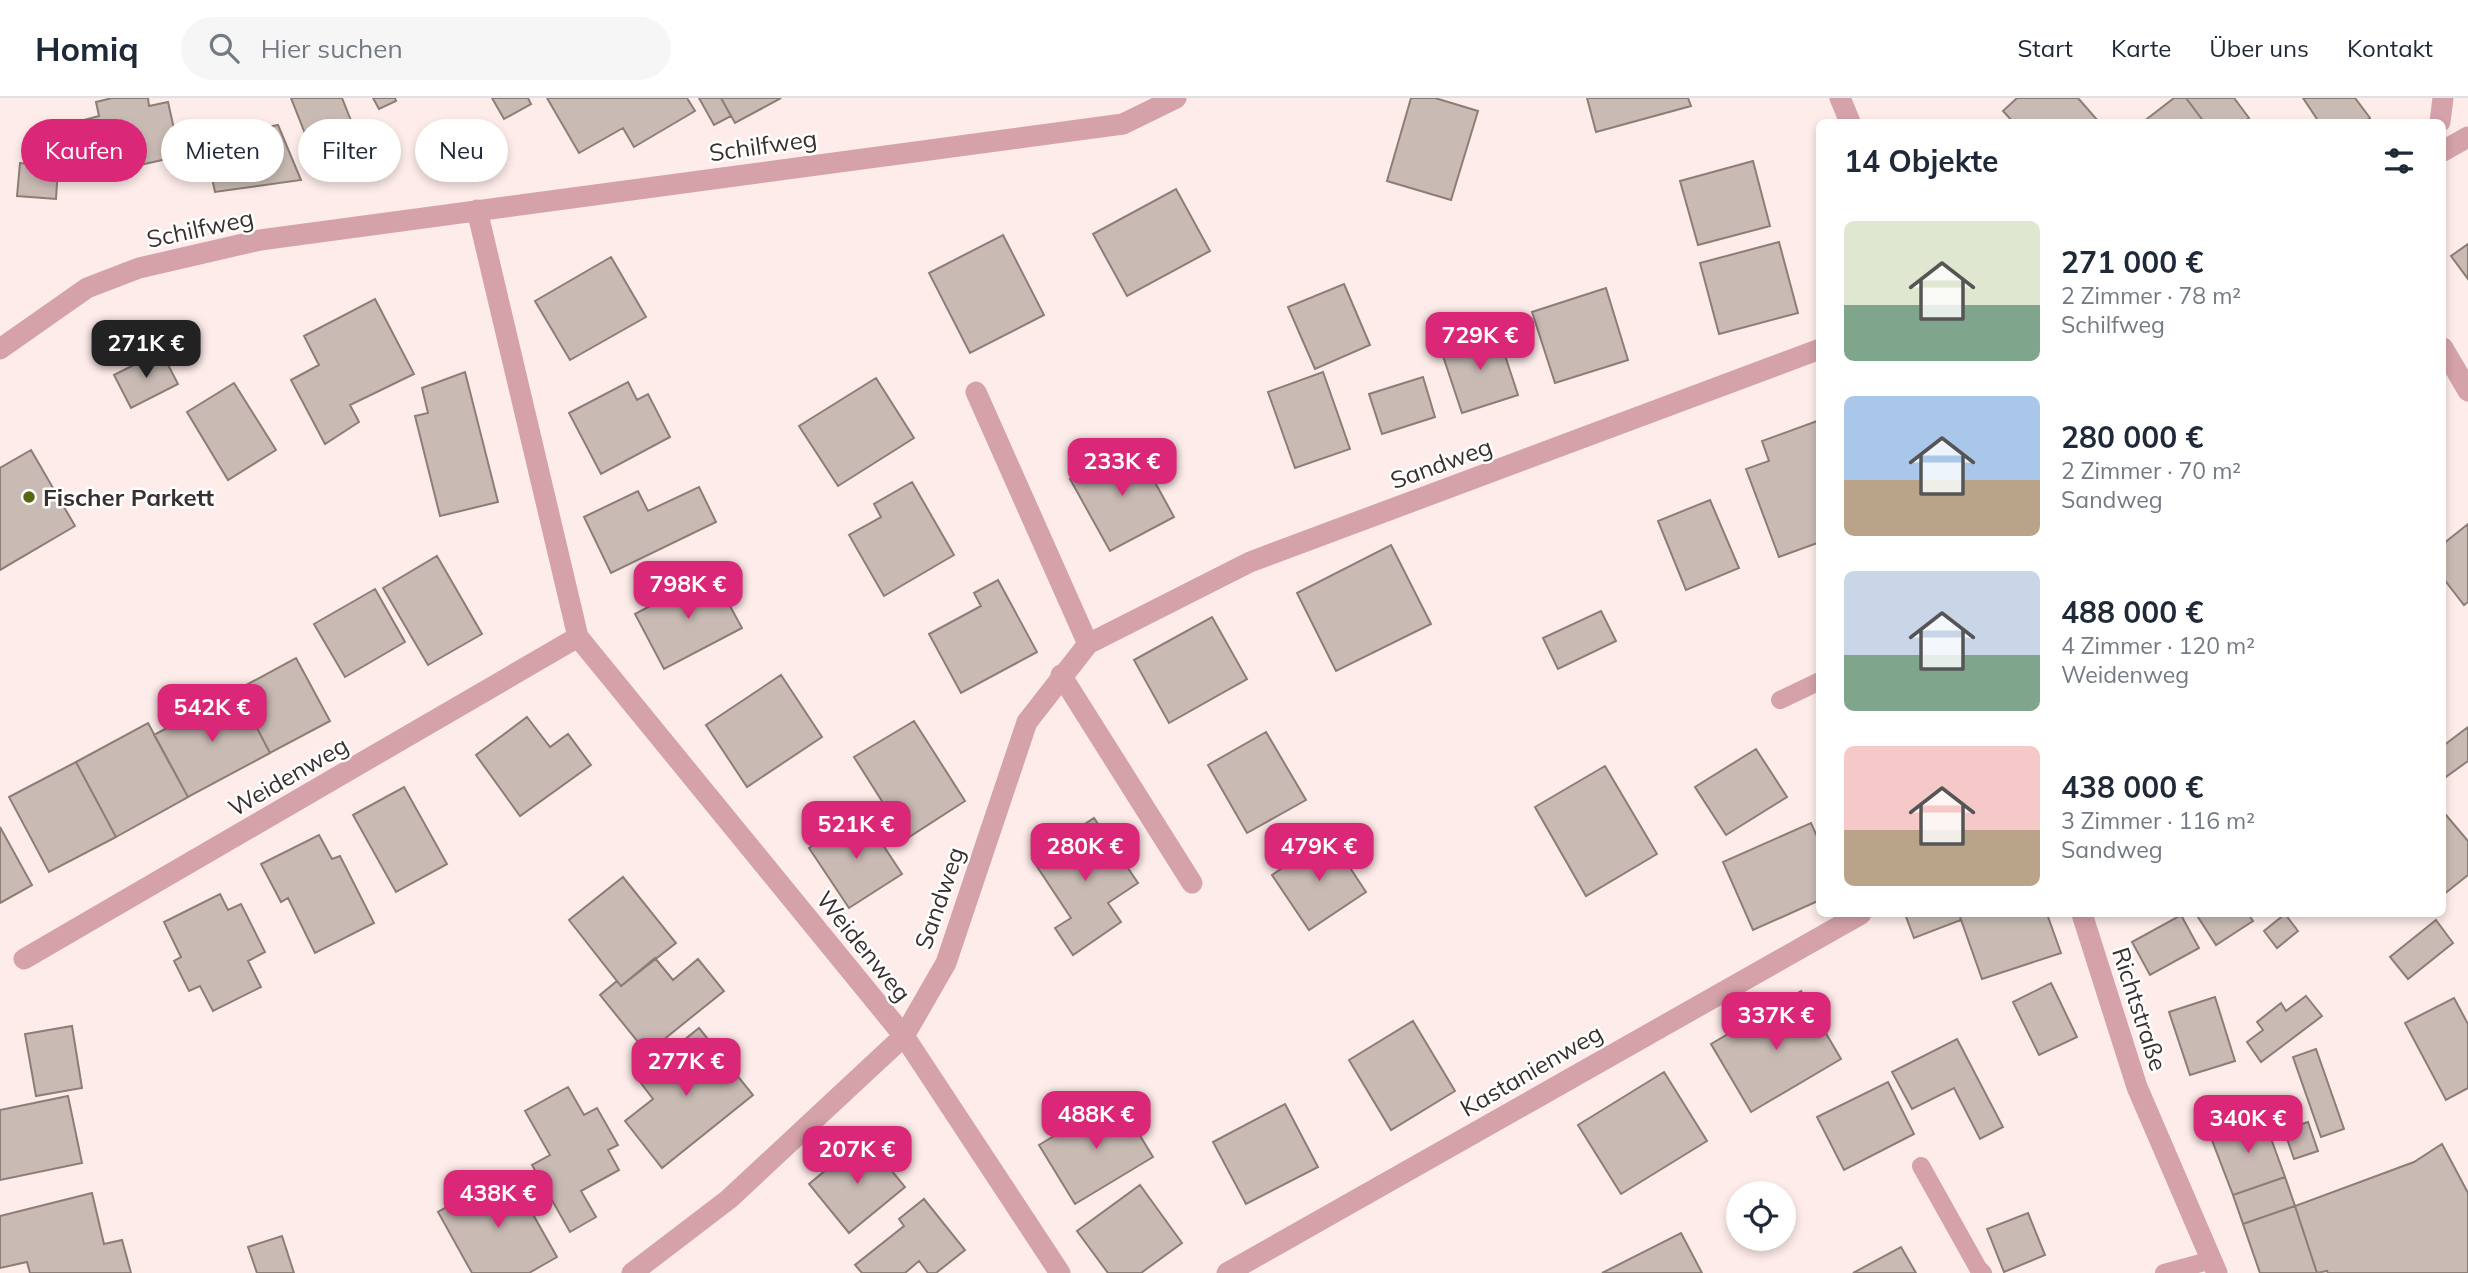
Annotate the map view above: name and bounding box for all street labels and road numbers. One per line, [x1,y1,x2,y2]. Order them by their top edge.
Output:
street label: Schilfweg [707,123,819,167]
street label: Schilfweg [144,202,256,254]
street label: Sandweg [1386,431,1496,495]
street label: Weidenweg [223,730,353,822]
street label: Sandweg [908,843,970,953]
street label: Weidenweg [810,885,918,1007]
street label: Richtstraße [2106,943,2174,1075]
street label: Kastanienweg [1455,1017,1607,1123]

